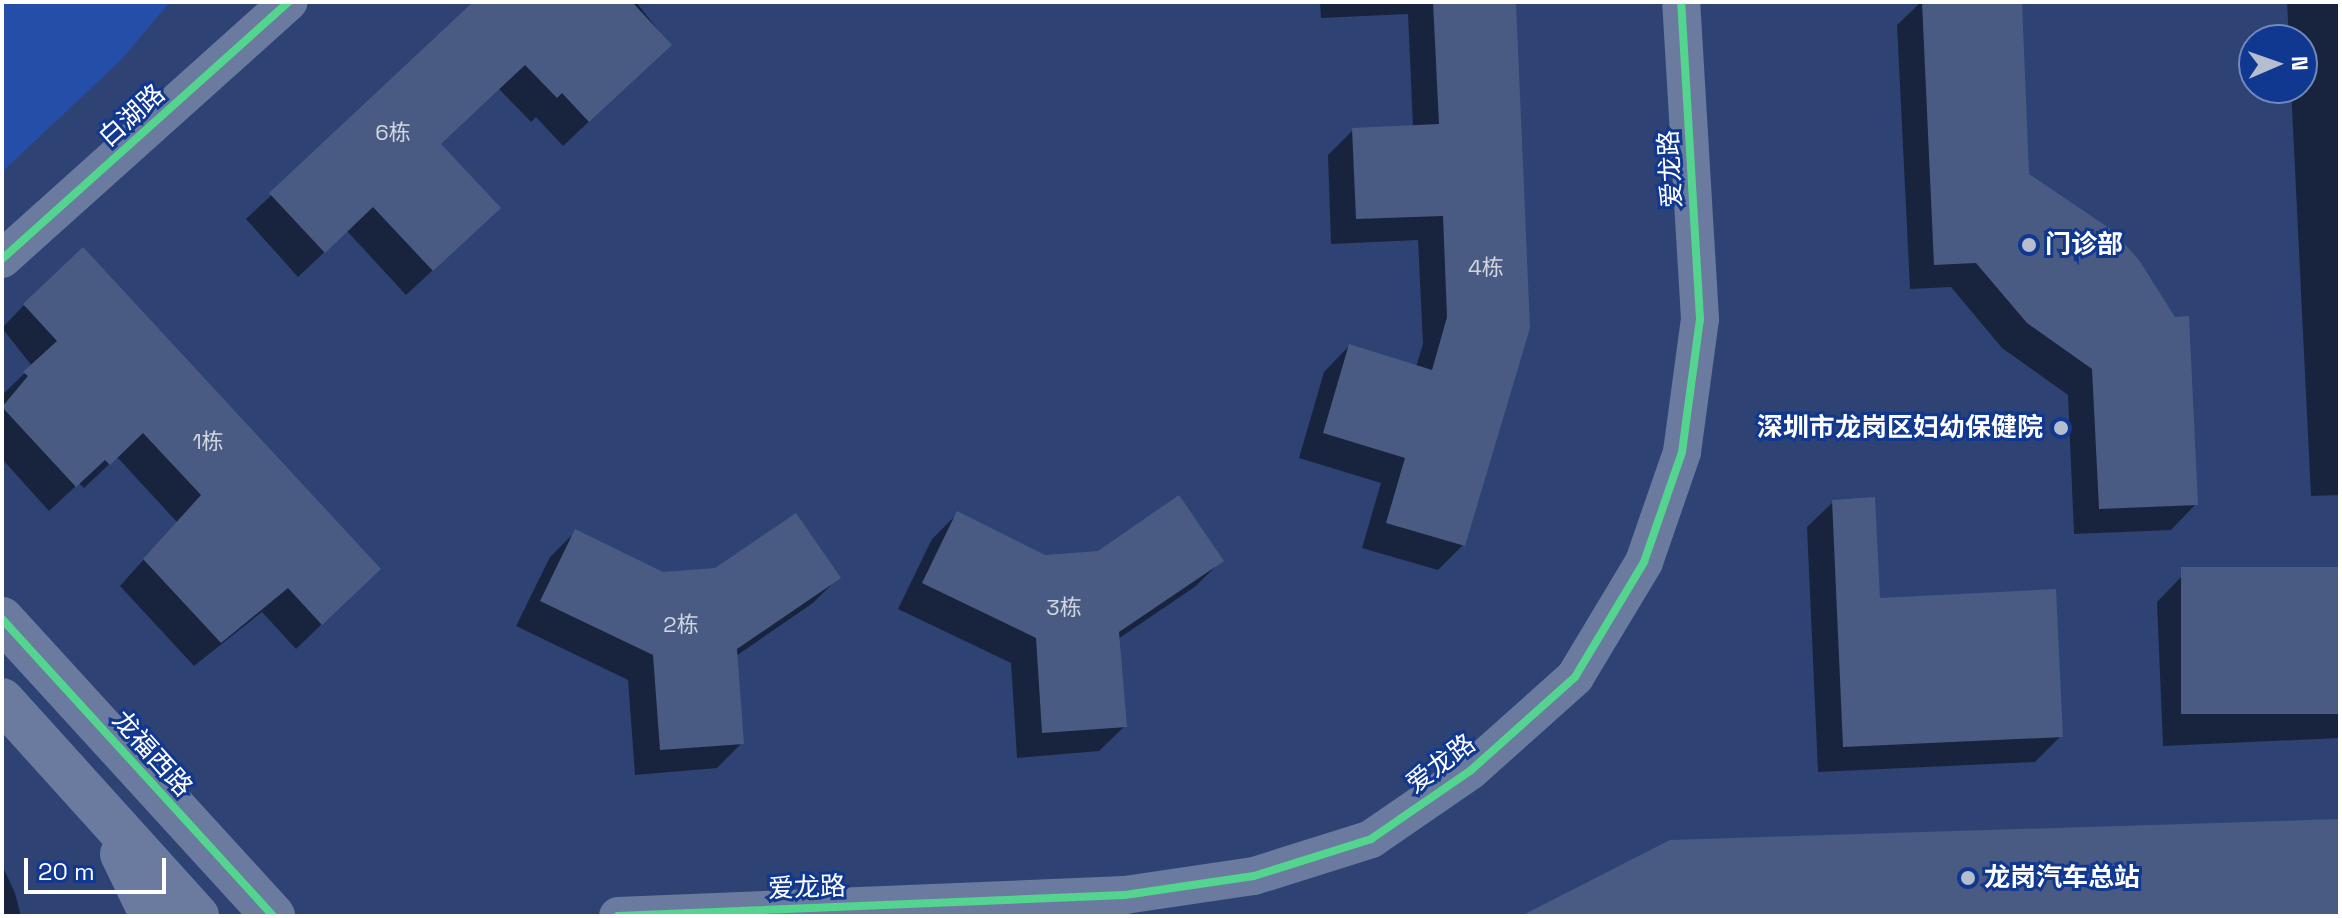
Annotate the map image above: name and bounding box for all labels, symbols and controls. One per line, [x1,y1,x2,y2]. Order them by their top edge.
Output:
north arrow [2238,24,2318,104]
text: N [2286,55,2314,71]
street label: 白湖路 [93,78,171,154]
house number: 6栋 [375,120,411,146]
street label: 爱龙路 [1653,129,1689,209]
place label: 门诊部 [2045,229,2123,261]
marker: 门诊部 [2020,236,2038,254]
house number: 4栋 [1468,255,1504,281]
place label: 深圳市龙岗区妇幼保健院 [1757,412,2043,444]
marker: 深圳市龙岗区妇幼保健院 [2050,417,2072,439]
house number: 1栋 [192,429,224,455]
house number: 3栋 [1046,595,1082,621]
house number: 2栋 [663,612,699,638]
street label: 龙福西路 [106,705,198,803]
street label: 爱龙路 [1400,728,1482,800]
scale bar [28,842,170,892]
text: 20 m [38,856,95,887]
place label: 龙岗汽车总站 [1984,862,2140,894]
marker: 龙岗汽车总站 [1959,869,1977,887]
street label: 爱龙路 [767,871,847,905]

